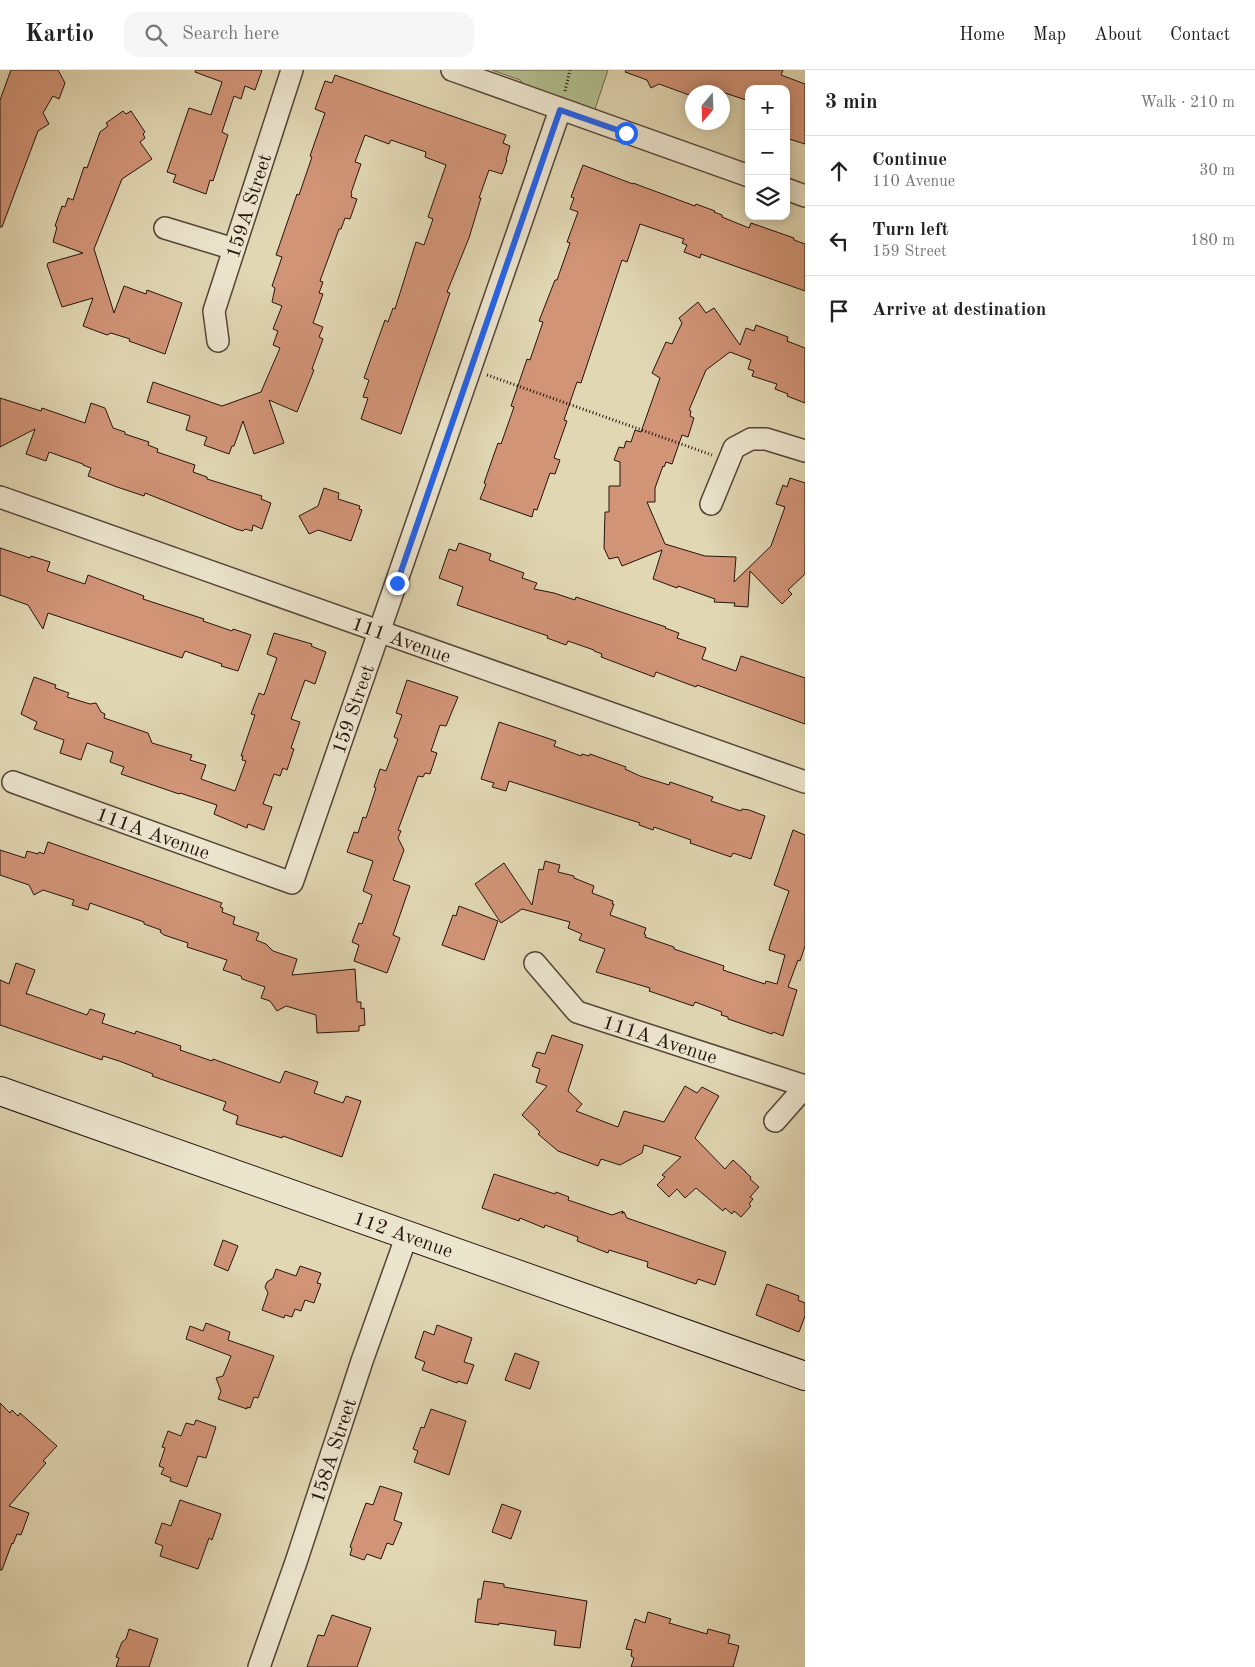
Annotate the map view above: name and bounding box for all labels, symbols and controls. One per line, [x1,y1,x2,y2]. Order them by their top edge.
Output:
search box [124,12,474,57]
icon: search [142,21,170,49]
text: Kartio [25,23,94,47]
text: Search here [182,25,279,44]
text: Home [959,26,1005,44]
text: Map [1033,26,1066,44]
text: About [1094,26,1142,44]
text: Contact [1170,26,1230,44]
north arrow [685,85,730,130]
map controls [745,85,790,220]
button: + [745,85,790,130]
text: 3 min [825,92,878,113]
text: Walk · 210 m [1140,95,1235,111]
route start [615,122,638,145]
button: − [745,130,790,175]
street label: 159A Street [224,151,276,261]
text: Continue [872,151,947,170]
icon: ahead [825,157,853,185]
text: 30 m [1199,163,1235,179]
text: 110 Avenue [872,174,955,190]
button: layers [745,175,790,220]
text: Turn left [872,221,949,240]
icon: left [825,227,853,255]
text: 180 m [1190,233,1235,249]
text: 159 Street [872,244,947,260]
icon: arrive [825,297,853,325]
text: Arrive at destination [872,301,1046,320]
route end [386,572,409,595]
street label: 111 Avenue [349,614,453,668]
street label: 159 Street [330,662,379,757]
street label: 111A Avenue [93,805,212,864]
street label: 111A Avenue [600,1013,719,1069]
street label: 112 Avenue [350,1209,455,1263]
street label: 158A Street [308,1396,361,1506]

